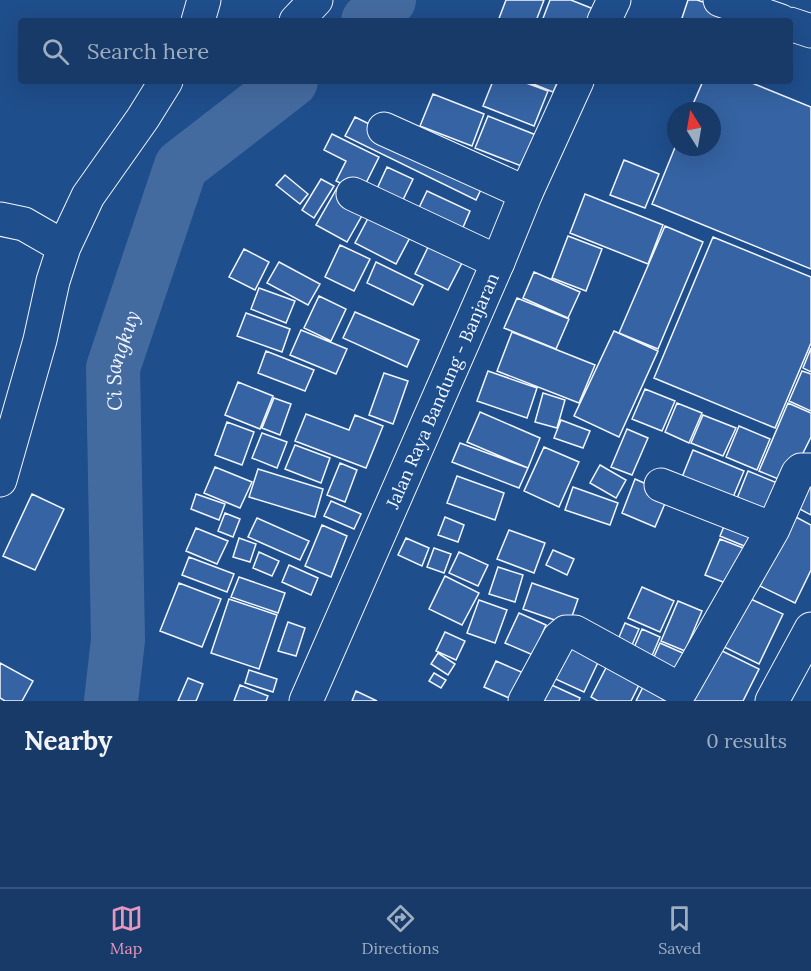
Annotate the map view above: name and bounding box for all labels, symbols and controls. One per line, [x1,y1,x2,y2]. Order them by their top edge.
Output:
search box [18,18,793,84]
icon: search [39,35,72,68]
text: Search here [87,37,209,65]
north arrow [667,102,721,156]
street label: Jalan Raya Bandung - Banjaran [380,269,503,513]
water label: Ci Sangkuy [100,307,144,411]
text: Nearby [24,724,112,757]
text: 0 results [706,728,787,753]
tab: Map [110,902,143,958]
tab: Directions [362,902,439,958]
tab: Saved [658,902,701,958]

